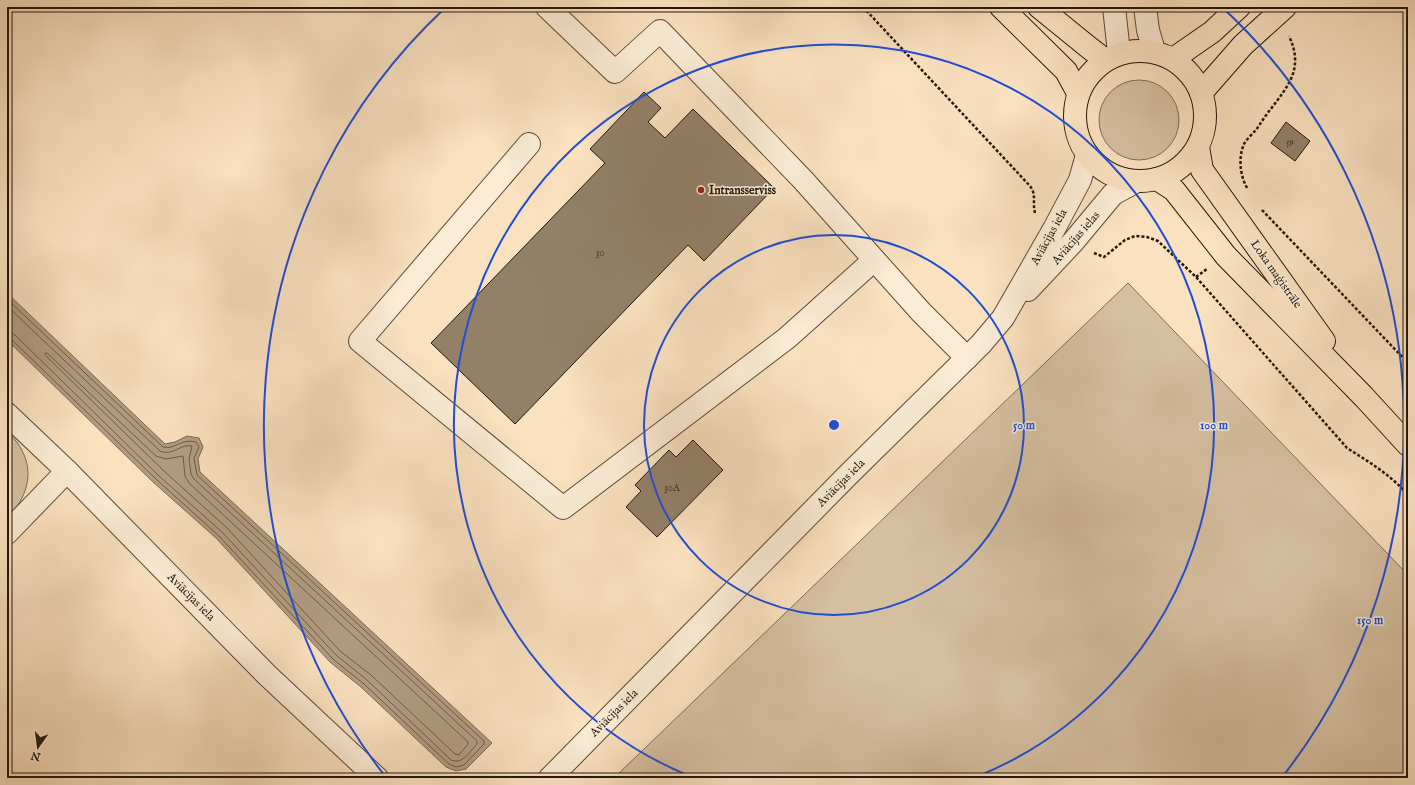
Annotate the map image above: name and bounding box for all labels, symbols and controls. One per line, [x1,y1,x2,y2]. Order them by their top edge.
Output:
house number: 59 [1286,136,1294,149]
place label: Intransserviss [709,183,777,198]
marker: Intransserviss [696,185,706,195]
street label: Aviācijas iela [1027,206,1071,269]
street label: Aviācijas ielas [1048,208,1103,269]
street label: Loka maģistrāle [1247,237,1305,312]
house number: 30 [596,247,604,260]
centre of rings [827,418,841,432]
text: 50 m [1013,418,1036,433]
text: 100 m [1200,418,1229,433]
street label: Aviācijas iela [813,455,869,511]
house number: 30A [664,482,680,495]
street label: Aviācijas iela [163,569,219,625]
text: 150 m [1357,613,1384,628]
street label: Aviācijas iela [586,685,642,741]
north arrow [18,727,58,767]
text: N [29,748,43,764]

